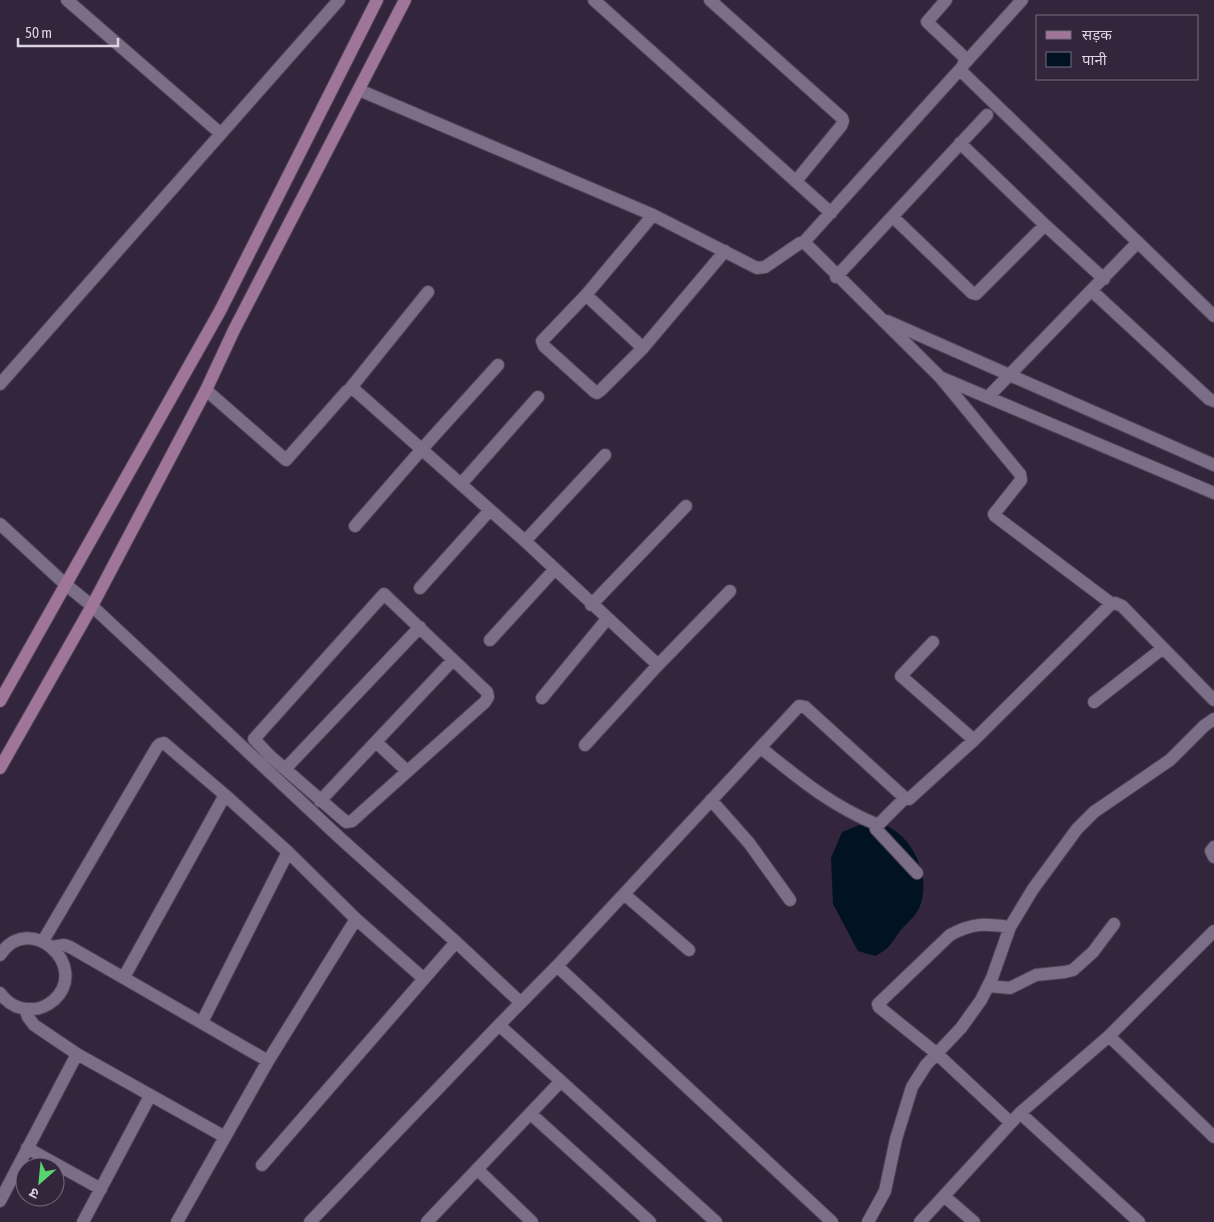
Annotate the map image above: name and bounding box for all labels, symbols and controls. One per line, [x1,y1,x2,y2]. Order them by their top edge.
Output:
scale bar [18,15,118,47]
legend [1036,15,1199,80]
text: 50 m [25,24,52,41]
text: सड़क [1082,26,1112,43]
text: पानी [1082,51,1108,68]
north arrow [15,1157,65,1207]
text: उ [26,1184,41,1203]

